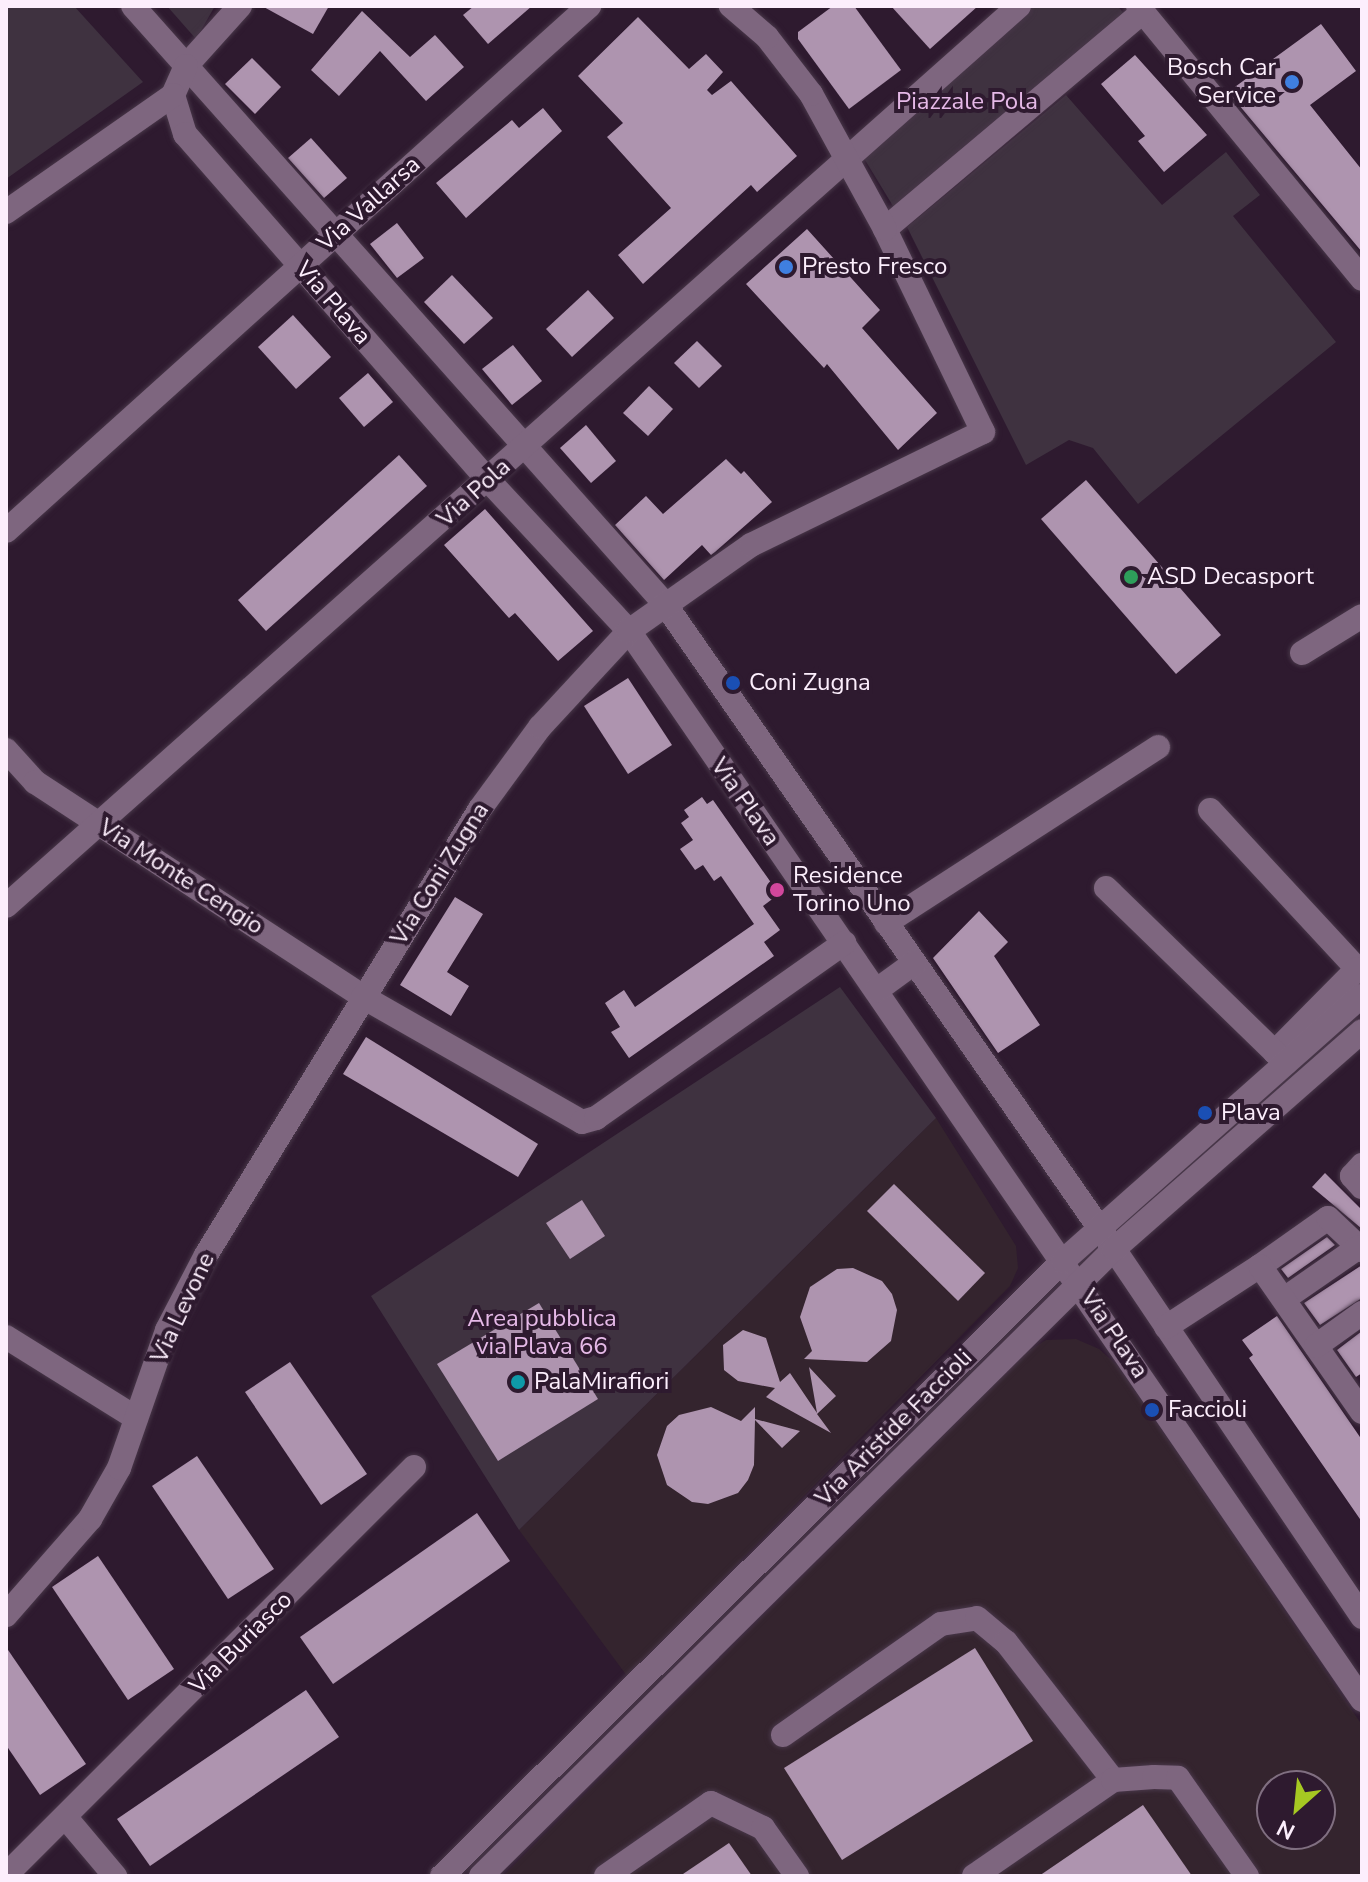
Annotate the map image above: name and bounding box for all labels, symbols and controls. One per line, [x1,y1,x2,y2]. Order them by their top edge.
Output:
place label: Bosch Car Service [1167,54,1276,110]
marker: Bosch Car Service [1283,73,1301,91]
park label: Piazzale Pola [896,88,1038,116]
street label: Via Vallarsa [312,150,426,258]
place label: Presto Fresco [802,253,947,281]
street label: Via Plava [289,256,377,350]
marker: Presto Fresco [777,258,795,276]
street label: Via Pola [431,453,517,533]
place label: ASD Decasport [1147,563,1314,591]
marker: ASD Decasport [1122,568,1140,586]
place label: Coni Zugna [749,669,871,697]
marker: Coni Zugna [724,674,742,692]
street label: Via Plava [704,752,786,852]
street label: Via Coni Zugna [385,797,495,951]
street label: Via Monte Cengio [93,813,269,941]
place label: Residence Torino Uno [793,862,911,918]
marker: Residence Torino Uno [768,881,786,899]
place label: Plava [1221,1099,1281,1127]
marker: Plava [1196,1104,1214,1122]
street label: Via Levone [145,1248,221,1368]
street label: Via Plava [1074,1284,1154,1384]
park label: Area pubblica via Plava 66 [467,1305,617,1361]
street label: Via Aristide Faccioli [810,1344,978,1512]
place label: PalaMirafiori [534,1368,669,1396]
marker: PalaMirafiori [509,1373,527,1391]
place label: Faccioli [1168,1396,1247,1424]
marker: Faccioli [1143,1401,1161,1419]
street label: Via Buriasco [184,1586,298,1700]
north arrow [1256,1770,1336,1850]
text: N [1272,1812,1300,1847]

